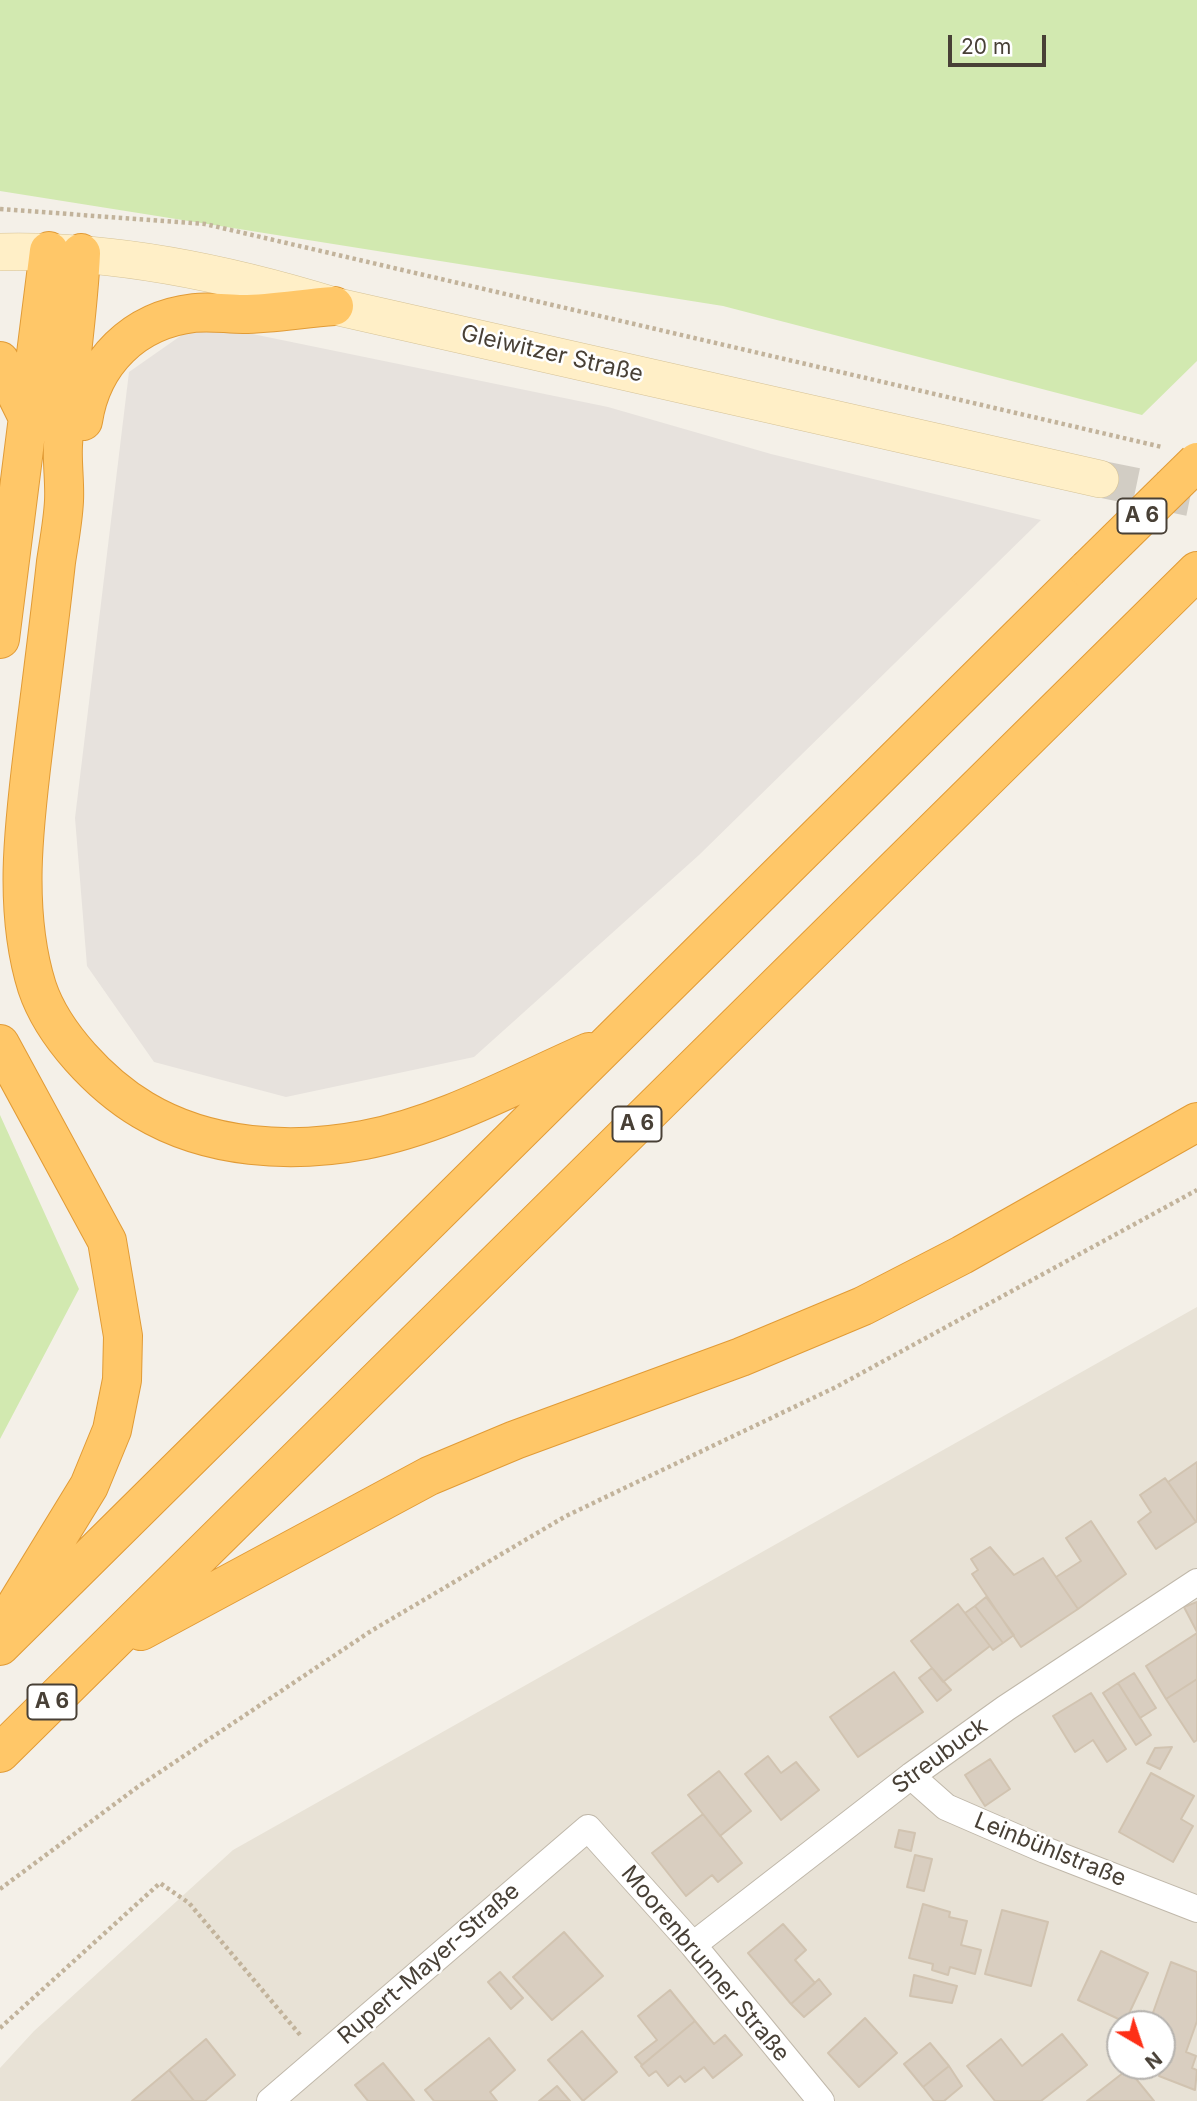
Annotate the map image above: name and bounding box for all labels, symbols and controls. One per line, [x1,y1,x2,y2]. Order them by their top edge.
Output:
scale bar [952,21,1050,65]
text: 20 m [961,34,1011,59]
street label: Gleiwitzer Straße [458,320,646,388]
road number: A 6 [1118,498,1166,534]
road number: A 6 [612,1106,662,1142]
road number: A 6 [28,1684,76,1720]
street label: Streubuck [887,1712,993,1800]
street label: Leinbühlstraße [970,1807,1130,1893]
street label: Moorenbrunner Straße [615,1860,795,2068]
street label: Rupert-Mayer-Straße [333,1878,525,2050]
north arrow [1106,2010,1176,2080]
text: N [1140,2047,1166,2074]

